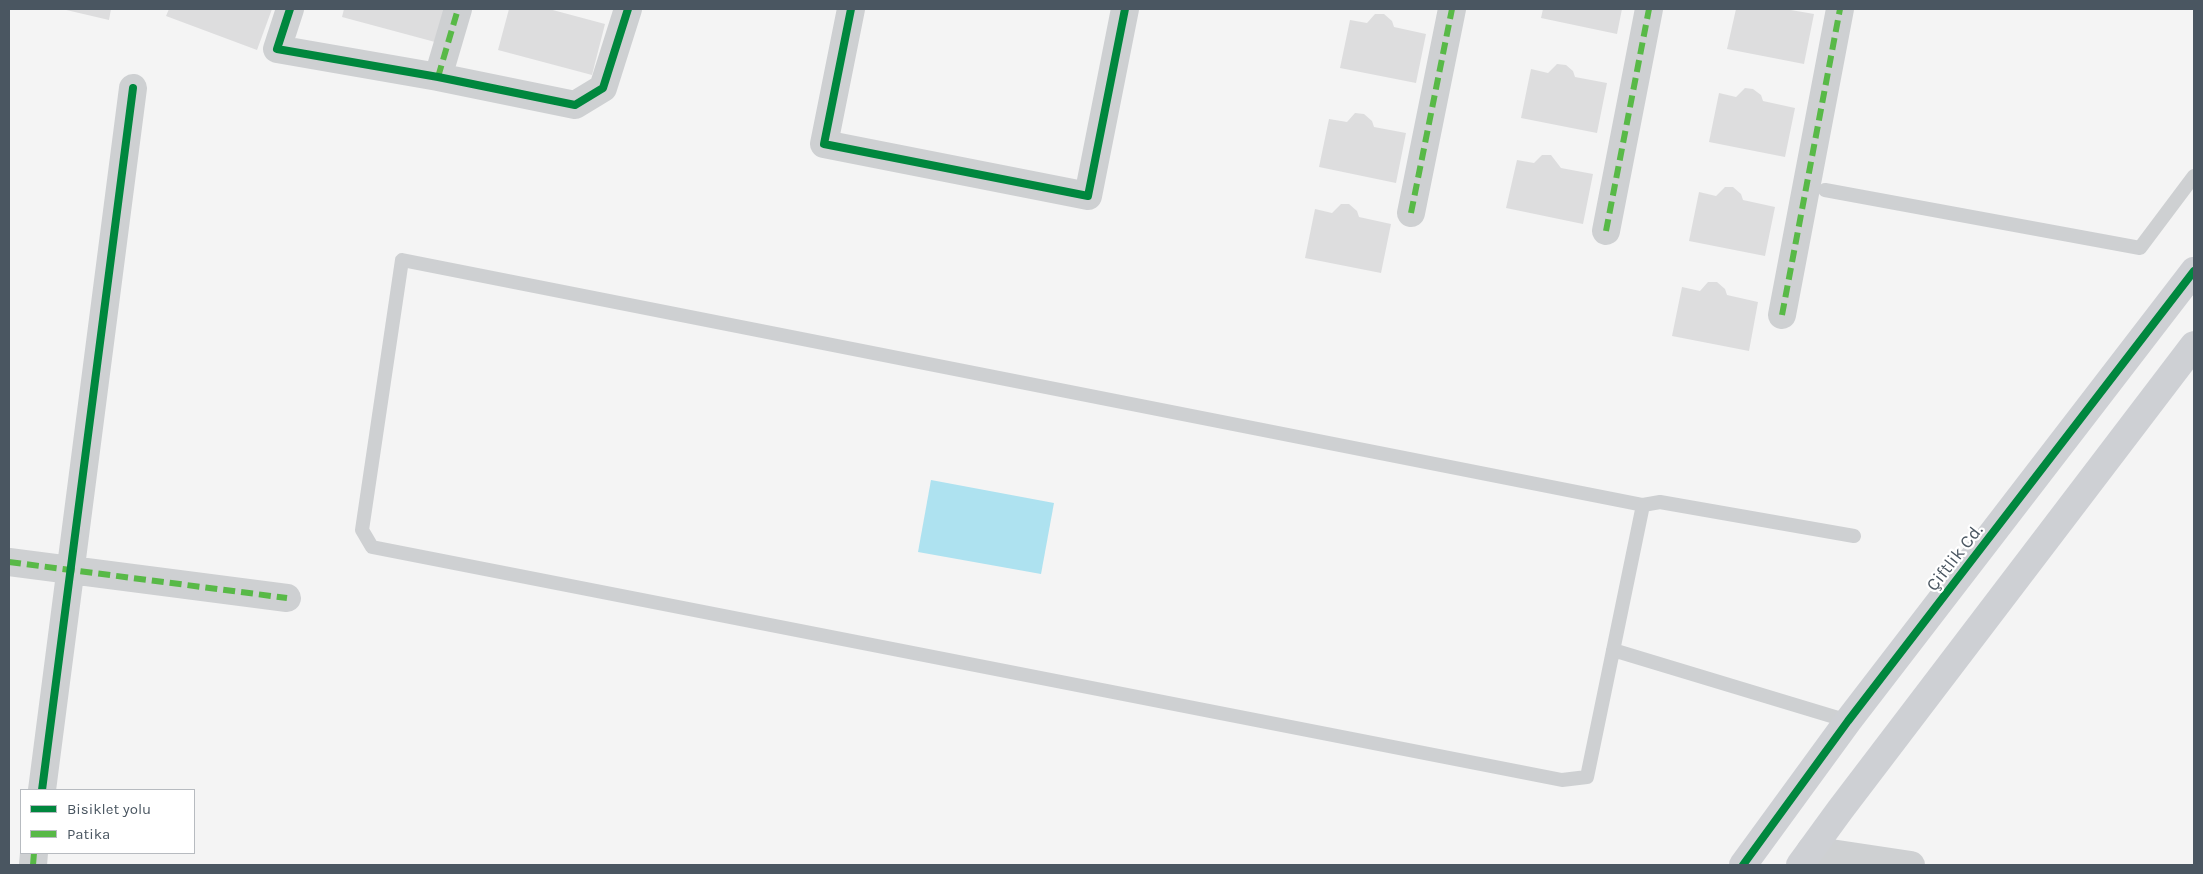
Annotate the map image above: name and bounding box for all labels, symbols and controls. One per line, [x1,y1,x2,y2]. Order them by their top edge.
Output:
street label: Çiftlik Cd. [1922,520,1988,596]
legend [20,789,195,854]
text: Bisiklet yolu [67,800,151,818]
text: Patika [67,825,110,843]

